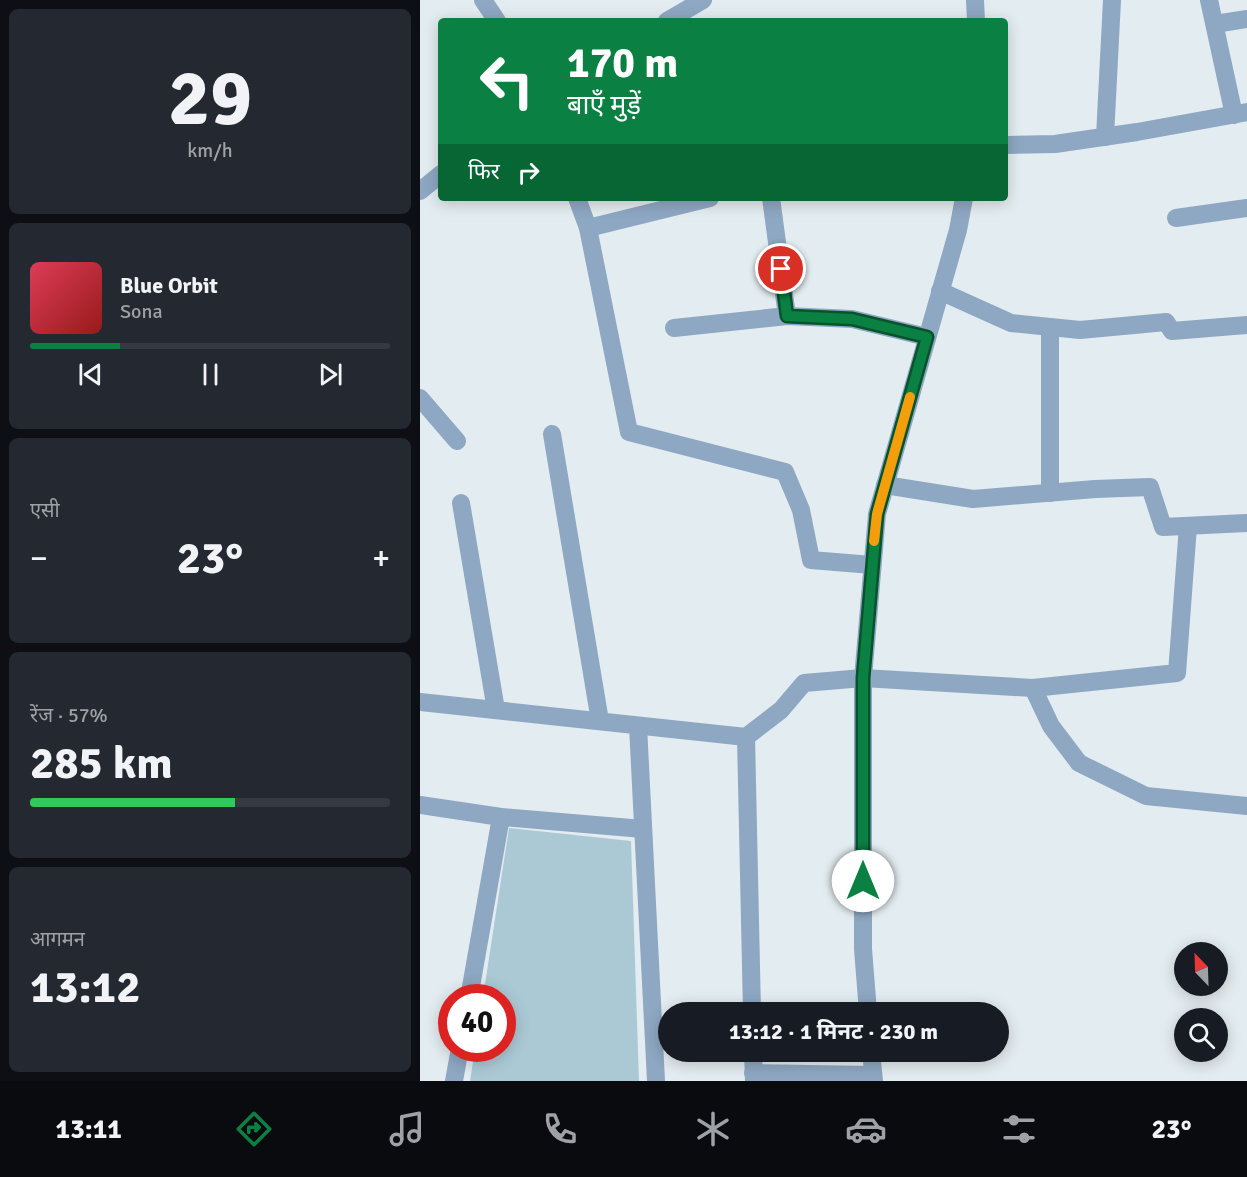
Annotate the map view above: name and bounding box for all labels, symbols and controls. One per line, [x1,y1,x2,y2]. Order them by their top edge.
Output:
text: 170 m [567,38,678,89]
icon: left [468,42,546,120]
text: 29 [168,51,252,147]
text: बाएँ मुड़ें [567,89,641,122]
text: km/h [187,138,233,163]
icon: right [512,156,545,189]
text: फिर [468,158,500,185]
pin [755,243,806,294]
icon: arrive [764,252,797,285]
text: Blue Orbit [120,272,218,299]
text: Sona [120,299,163,324]
icon: previous [74,358,107,391]
icon: pause [194,358,227,391]
icon: next [314,358,347,391]
text: एसी [30,498,60,523]
text: 23° [177,531,243,586]
text: − [30,538,48,579]
text: + [372,538,390,579]
text: रेंज · 57% [30,703,108,728]
text: 285 km [30,736,173,791]
position arrow [831,849,895,913]
text: आगमन [30,927,85,952]
north arrow [1174,942,1228,996]
map controls [1174,942,1228,1062]
text: 13:12 [30,960,140,1015]
speed limit sign: 40 [438,984,516,1062]
button: search [1174,1008,1228,1062]
text: 13:12 · 1 मिनट · 230 m [729,1018,938,1045]
icon: directions [233,1108,275,1150]
icon: music [386,1108,428,1150]
icon: phone [539,1108,581,1150]
icon: climate [692,1108,734,1150]
icon: car [845,1108,887,1150]
icon: filters [998,1108,1040,1150]
text: 13:11 [56,1113,122,1146]
text: 23° [1151,1113,1191,1146]

